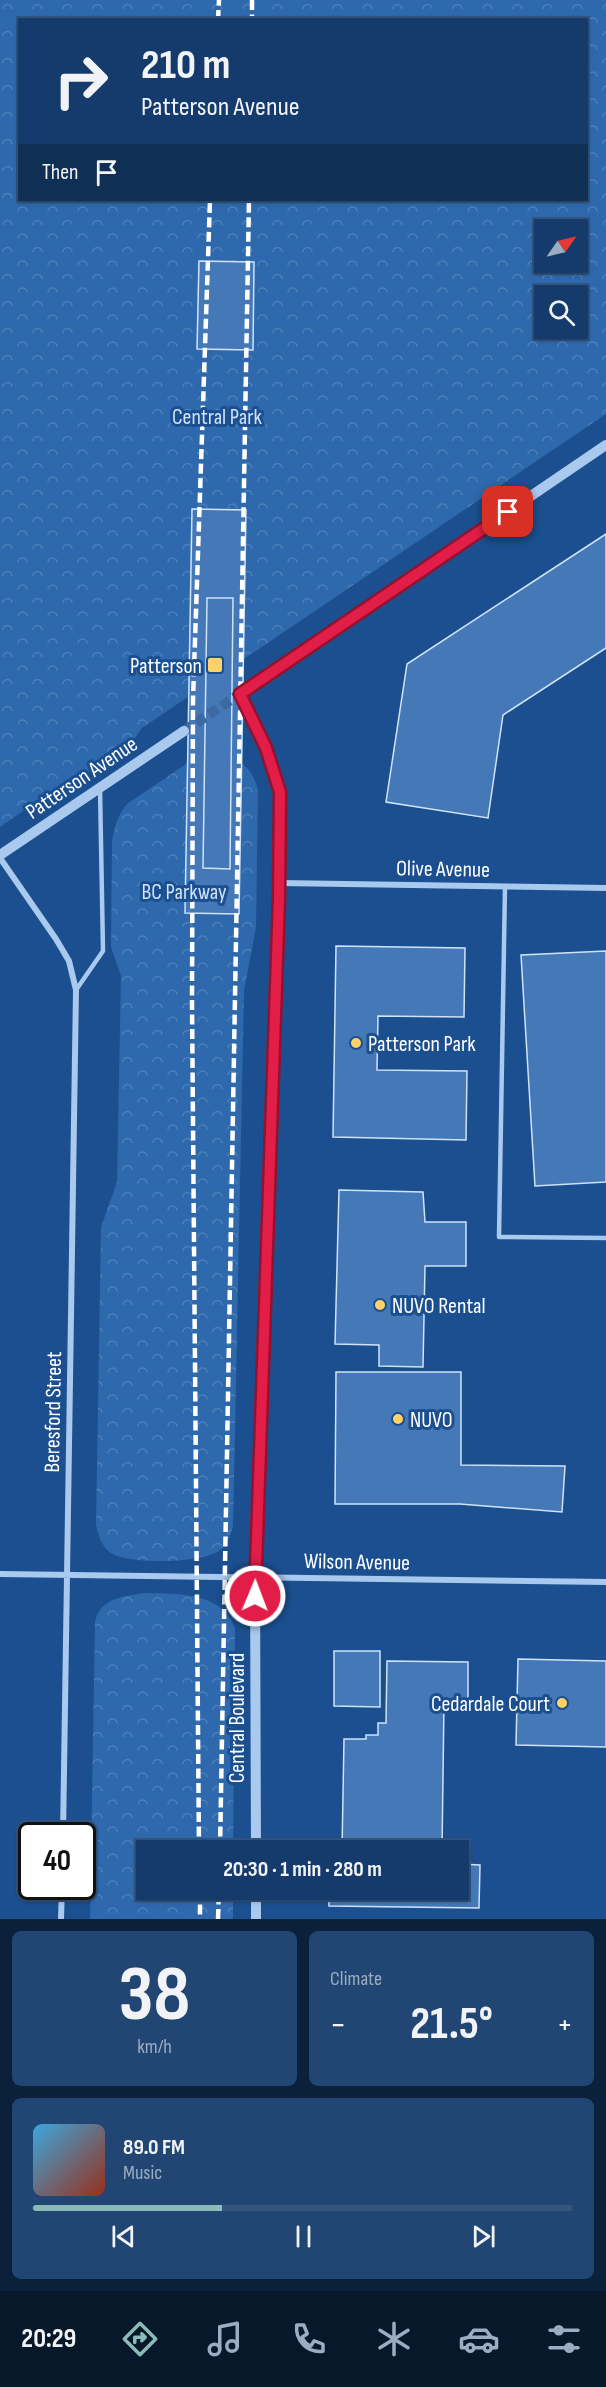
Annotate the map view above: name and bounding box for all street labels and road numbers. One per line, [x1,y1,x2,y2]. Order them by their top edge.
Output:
street label: Patterson Avenue [21,731,143,826]
street label: Olive Avenue [396,855,490,884]
street label: Beresford Street [39,1351,68,1473]
street label: Wilson Avenue [304,1548,410,1577]
street label: Central Boulevard [224,1653,251,1783]

